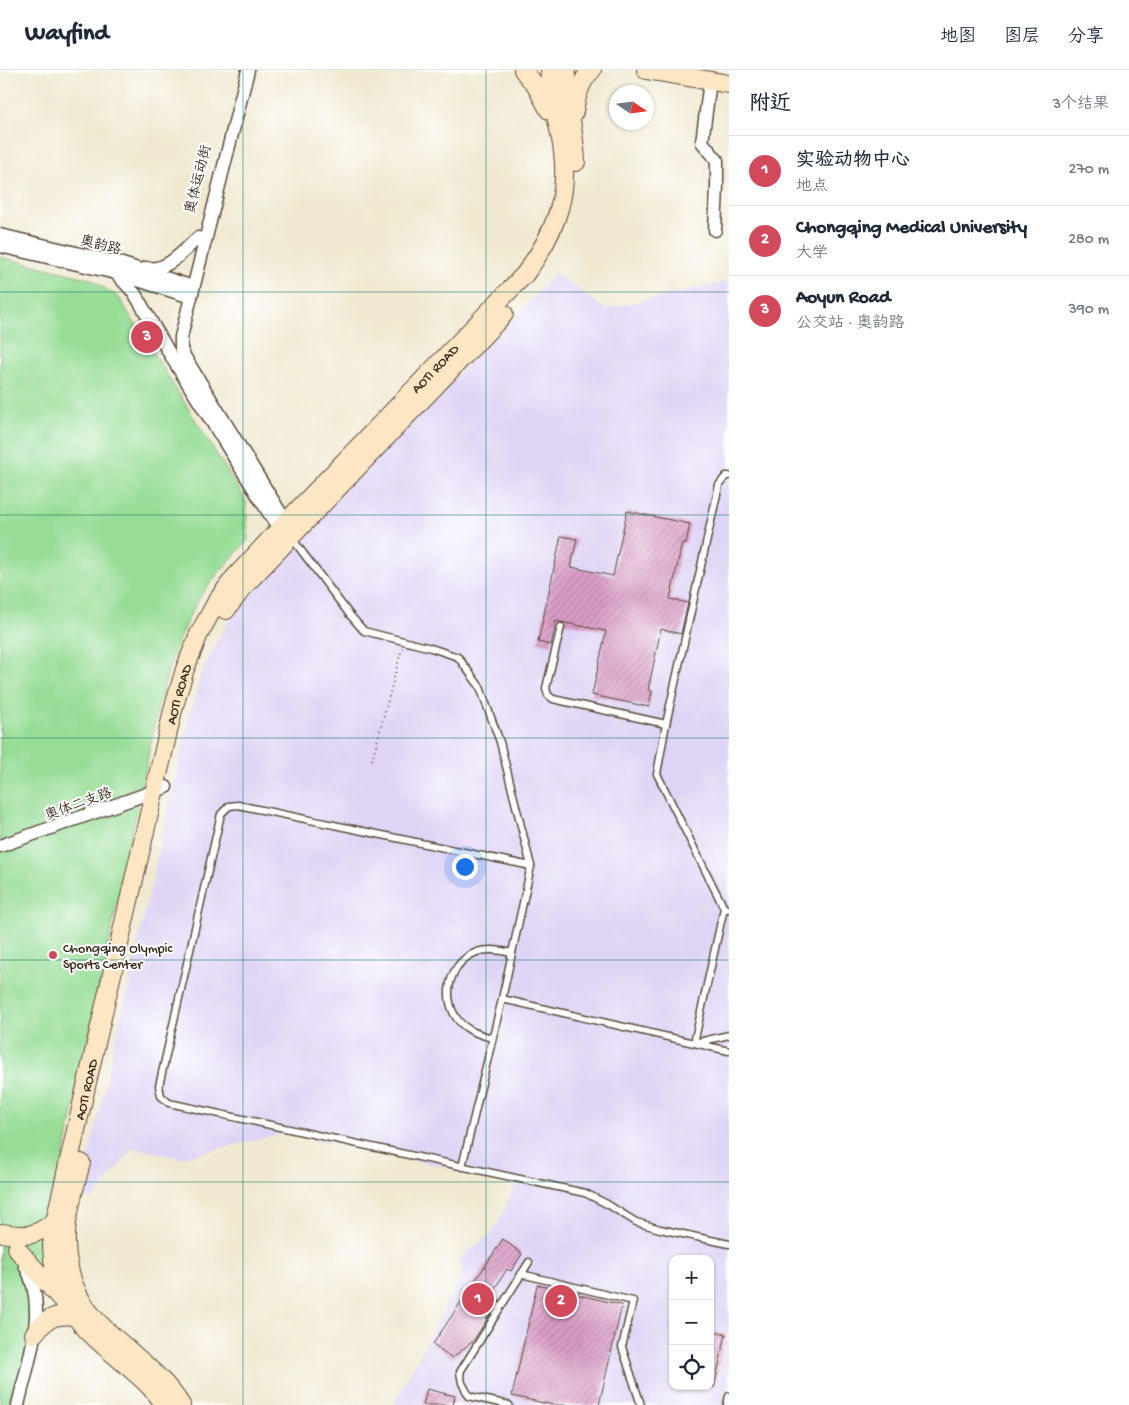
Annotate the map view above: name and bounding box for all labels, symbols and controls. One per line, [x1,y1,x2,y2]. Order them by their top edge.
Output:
text: Wayfind [25,20,109,49]
text: 地图 [940,27,976,48]
text: 图层 [1004,27,1040,48]
text: 分享 [1068,27,1104,48]
north arrow [609,85,654,130]
text: 附近 [749,93,791,118]
text: 3个结果 [1053,96,1109,115]
street label: 奥体运动街 [182,143,216,216]
text: 实验动物中心 [796,150,910,173]
text: 1 [762,161,768,180]
text: 270 m [1069,161,1109,180]
text: 地点 [796,178,828,197]
text: Chongqing Medical University [796,217,1027,240]
text: 2 [761,231,769,250]
text: 280 m [1068,231,1109,250]
street label: 奥韵路 [78,232,123,260]
text: 大学 [796,245,828,264]
text: Aoyun Road [796,287,890,310]
text: 3 [761,301,769,320]
text: 390 m [1068,301,1109,320]
text: 公交站 · 奥韵路 [796,315,905,334]
pin: 3 [131,318,163,356]
street label: AOTI ROAD [409,341,464,398]
street label: AOTI ROAD [164,661,197,726]
street label: 奥体二支路 [43,784,115,825]
your location [452,854,478,880]
place label: Chongqing Olympic Sports Center [63,941,174,974]
marker: Chongqing Olympic Sports Center [47,949,59,961]
street label: AOTI ROAD [73,1057,103,1122]
map controls [669,1255,714,1390]
button: + [669,1255,714,1300]
pin: 1 [462,1280,494,1318]
pin: 2 [545,1282,577,1320]
button: − [669,1300,714,1345]
button: locate [669,1345,714,1390]

